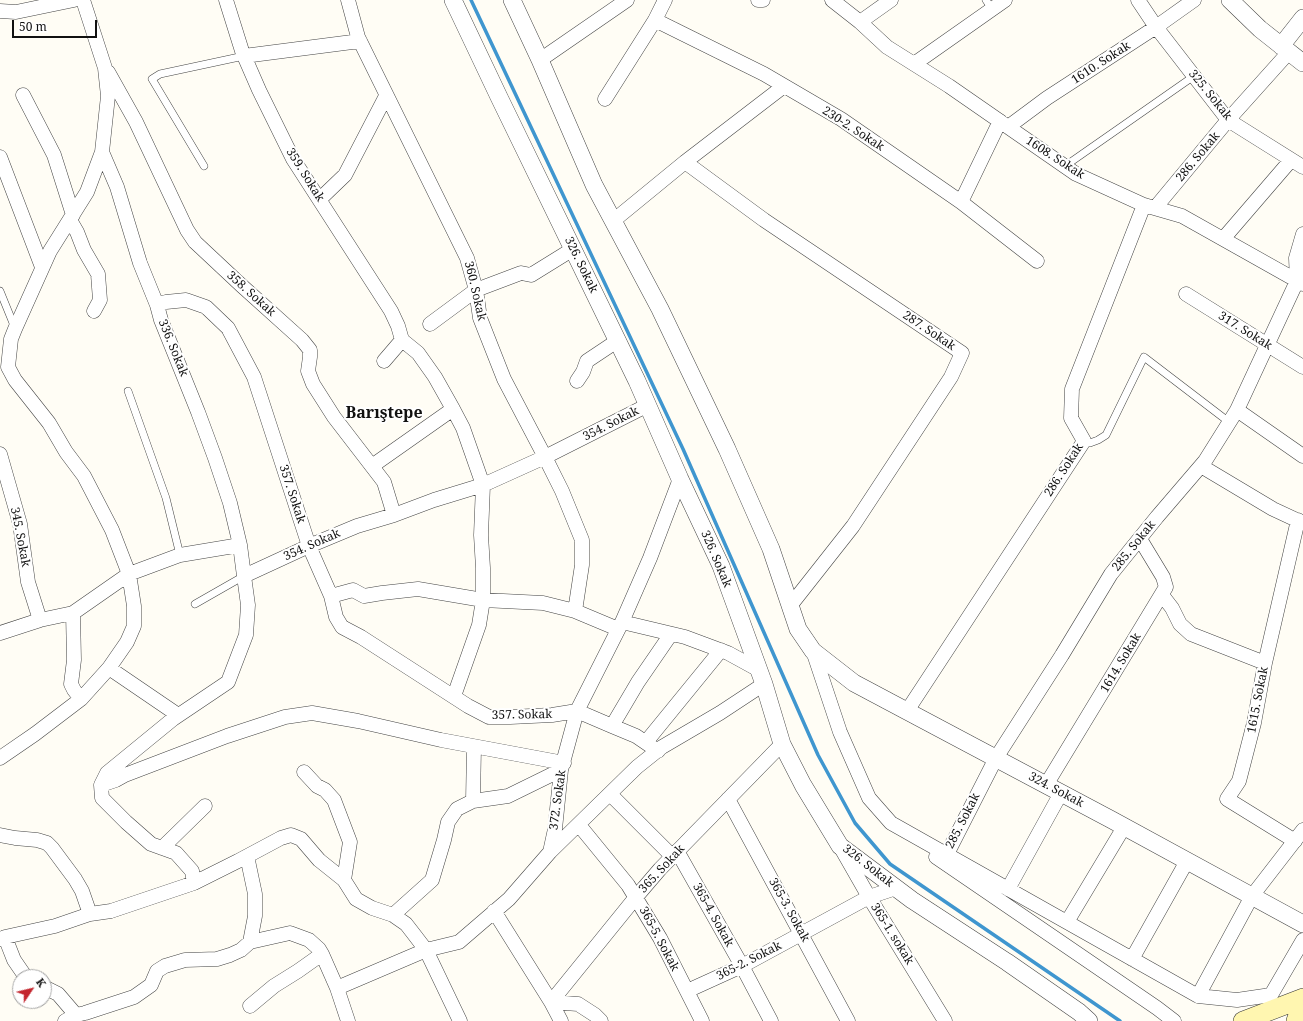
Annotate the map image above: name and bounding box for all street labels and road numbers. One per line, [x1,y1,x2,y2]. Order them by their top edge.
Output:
street label: 1610. Sokak [1069,39,1133,87]
street label: 325. Sokak [1185,67,1235,123]
street label: 230-2. Sokak [819,104,887,154]
street label: 286. Sokak [1173,129,1223,185]
street label: 1608. Sokak [1023,134,1087,182]
street label: 359. Sokak [283,146,327,204]
street label: 326. Sokak [561,235,601,295]
street label: 360. Sokak [461,260,489,322]
street label: 358. Sokak [224,268,278,320]
street label: 287. Sokak [900,308,958,354]
street label: 317. Sokak [1216,309,1274,353]
street label: 336. Sokak [155,317,191,379]
street label: 354. Sokak [581,404,641,444]
street label: 286. Sokak [1041,441,1087,499]
street label: 357. Sokak [276,463,308,525]
street label: 345. Sokak [7,506,33,568]
street label: 285. Sokak [1109,518,1159,574]
street label: 354. Sokak [281,526,343,564]
street label: 326. Sokak [698,528,734,590]
street label: 1614. Sokak [1098,630,1144,696]
street label: 1615. Sokak [1245,666,1271,734]
street label: 357. Sokak [492,707,552,723]
street label: 372. Sokak [547,769,569,831]
street label: 324. Sokak [1026,769,1086,811]
street label: 285. Sokak [943,791,983,851]
street label: 365. Sokak [636,842,688,896]
street label: 326. Sokak [840,842,896,890]
street label: 365-3. Sokak [766,875,812,945]
street label: 365-4. Sokak [690,880,736,950]
street label: 365-1. sokak [867,901,917,967]
street label: 365-5. Sokak [636,904,682,974]
street label: 365-2. Sokak [714,938,784,984]

